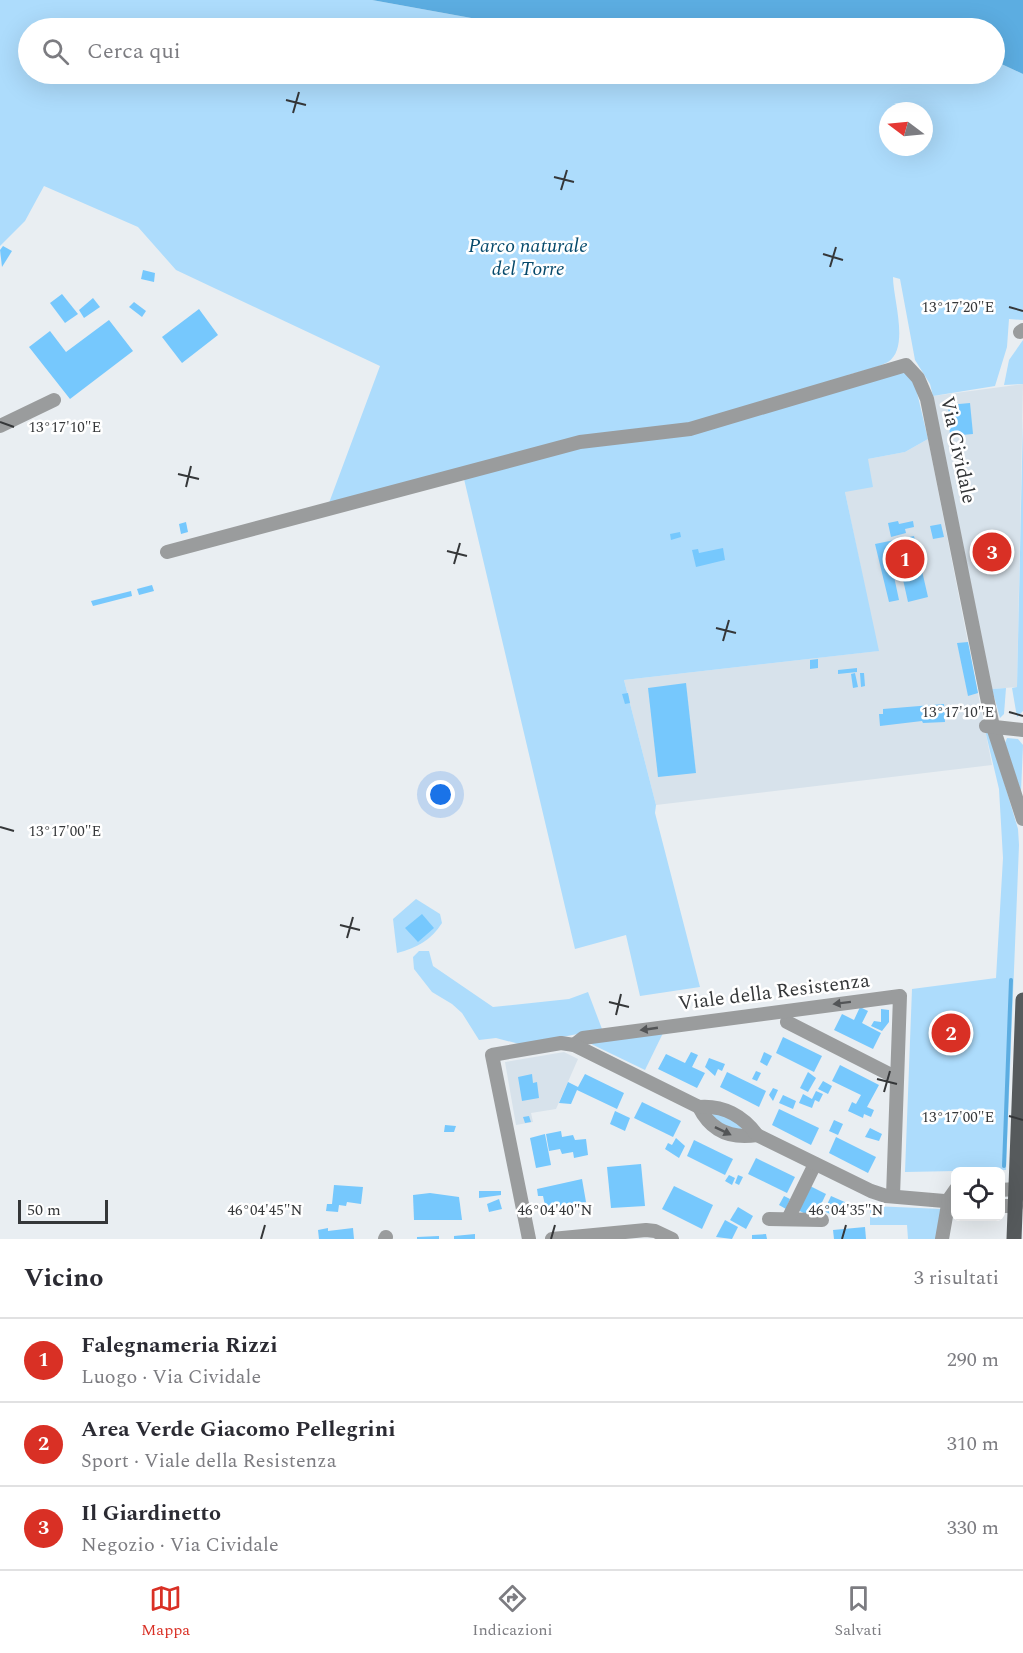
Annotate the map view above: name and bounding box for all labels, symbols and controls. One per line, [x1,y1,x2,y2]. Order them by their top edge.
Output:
search box [18,18,1005,84]
icon: search [39,35,72,68]
text: Cerca qui [87,35,181,68]
north arrow [879,102,933,156]
park label: Parco naturale del Torre [468,231,588,284]
text: 13°17'20"E [922,296,994,319]
street label: Via Cividale [932,394,984,506]
text: 13°17'10"E [29,416,101,439]
pin: 3 [972,530,1012,574]
pin: 1 [886,536,924,582]
text: 13°17'10"E [922,701,994,724]
your location [426,780,455,809]
text: 13°17'00"E [29,820,101,843]
street label: Viale della Resistenza [677,965,872,1019]
one-way arrow [833,998,852,1008]
pin: 2 [932,1010,970,1056]
one-way arrow [639,1024,658,1033]
text: 13°17'00"E [922,1106,994,1129]
one-way arrow [715,1126,732,1135]
map controls [951,1167,1005,1221]
button: locate [951,1167,1005,1221]
scale bar [18,1197,108,1224]
text: 50 m [27,1198,61,1222]
text: 46°04'45"N [228,1199,303,1222]
text: 46°04'40"N [518,1199,593,1222]
text: 46°04'35"N [809,1199,884,1222]
text: Vicino [24,1258,104,1298]
text: 3 risultati [914,1263,999,1293]
text: Falegnameria Rizzi [81,1329,277,1362]
text: 1 [38,1345,49,1375]
text: 290 m [947,1345,999,1375]
text: Luogo · Via Cividale [81,1362,261,1392]
text: Area Verde Giacomo Pellegrini [81,1413,396,1446]
text: 2 [38,1429,49,1459]
text: 310 m [947,1429,999,1459]
text: Sport · Viale della Resistenza [81,1446,337,1476]
text: Il Giardinetto [81,1497,221,1530]
text: 3 [38,1513,49,1543]
text: 330 m [947,1513,999,1543]
text: Negozio · Via Cividale [81,1530,279,1560]
tab: Mappa [141,1582,190,1642]
tab: Indicazioni [472,1582,553,1642]
tab: Salvati [835,1582,882,1642]

